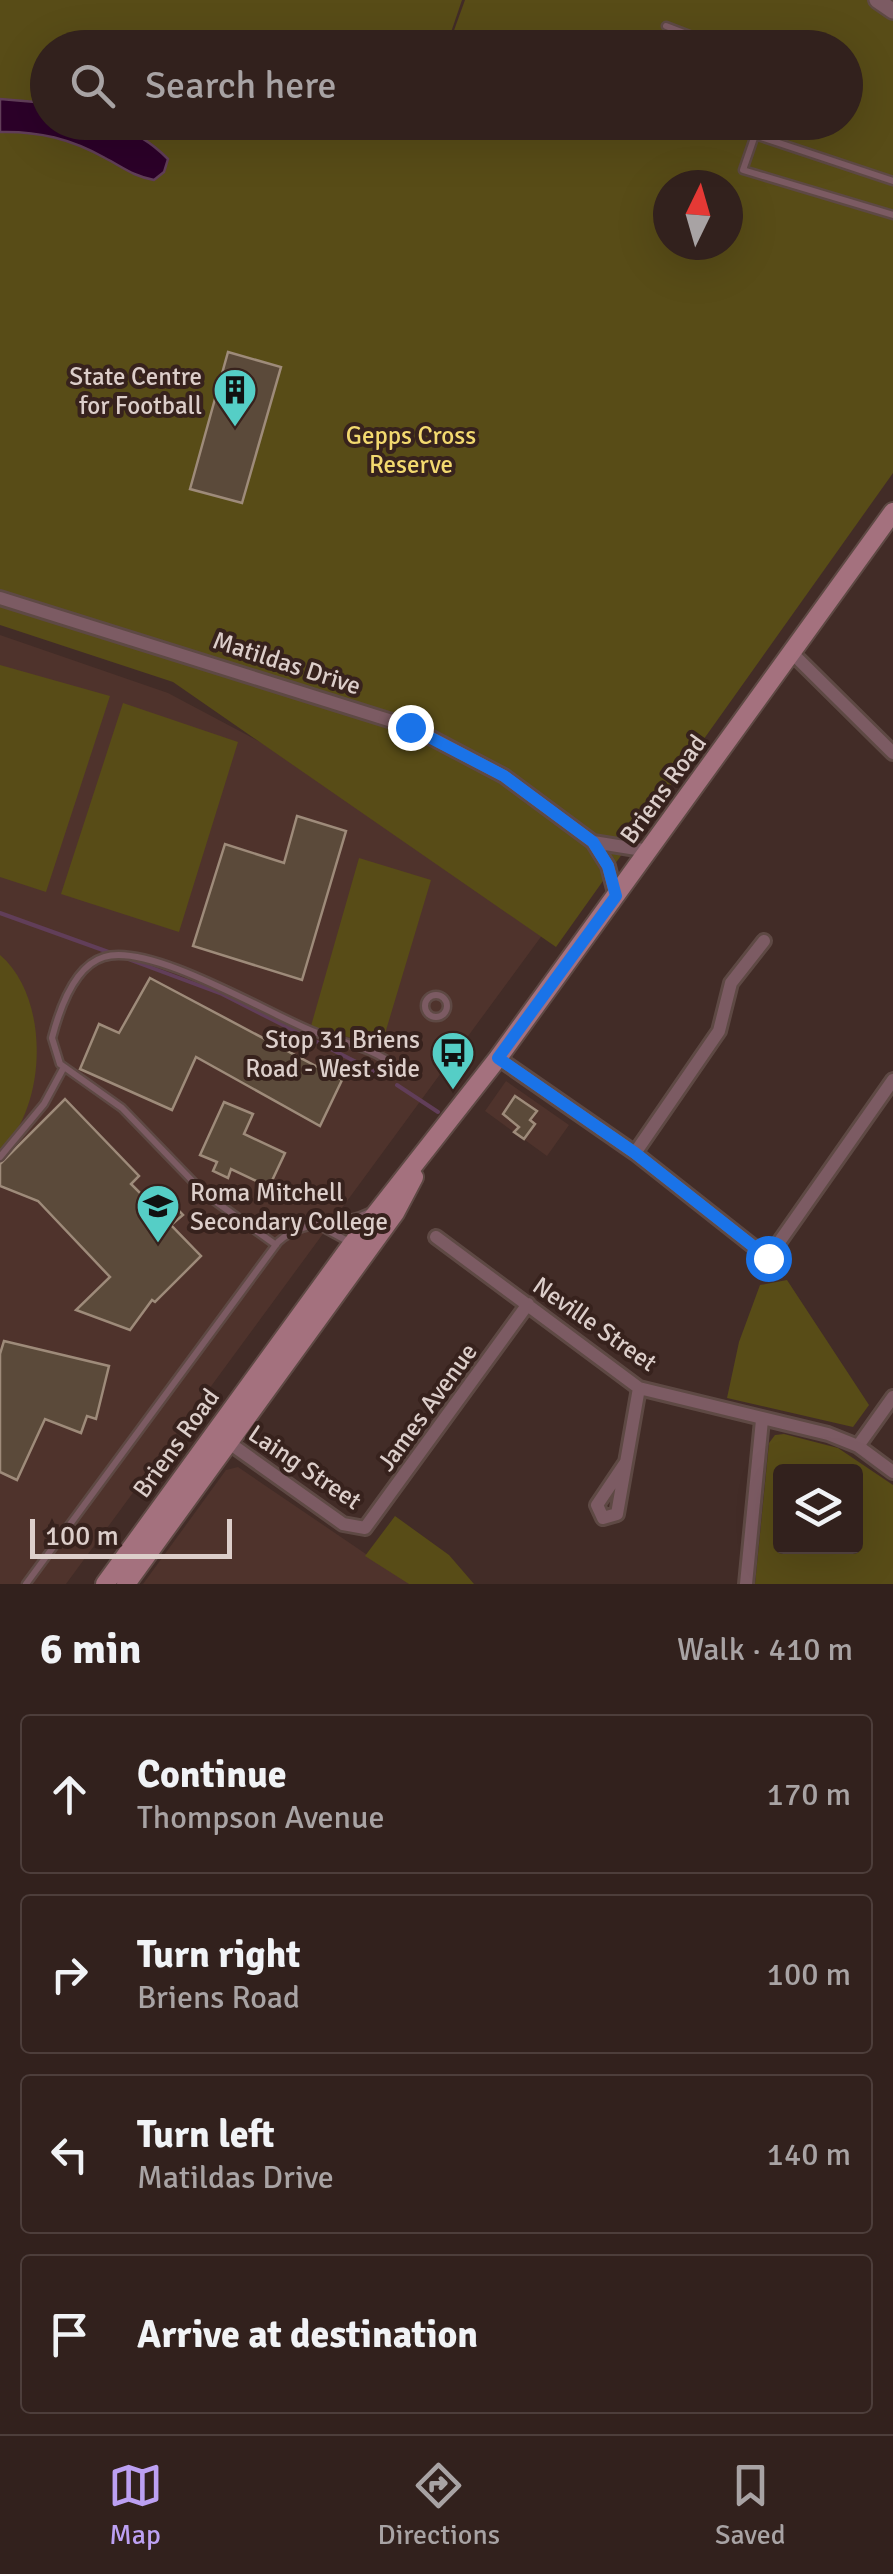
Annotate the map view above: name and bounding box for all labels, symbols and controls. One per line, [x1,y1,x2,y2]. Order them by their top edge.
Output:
search box [30,30,863,140]
icon: search [65,58,120,113]
text: Search here [145,62,337,109]
north arrow [653,170,743,260]
place label: State Centre for Football [69,361,202,421]
building icon: State Centre for Football [212,367,258,428]
park label: Gepps Cross Reserve [346,420,476,480]
street label: Matildas Drive [209,624,365,702]
route end [388,705,434,751]
street label: Briens Road [613,728,713,850]
place label: Stop 31 Briens Road - West side [245,1024,420,1084]
bus stop icon: Stop 31 Briens Road - West side [430,1030,476,1091]
place label: Roma Mitchell Secondary College [190,1177,388,1237]
school or university icon: Roma Mitchell Secondary College [135,1183,181,1244]
route start [746,1236,792,1282]
street label: Neville Street [527,1270,663,1378]
street label: James Avenue [370,1337,484,1477]
street label: Briens Road [126,1382,226,1504]
street label: Laing Street [243,1418,368,1516]
map controls [773,1464,863,1554]
button: layers [773,1464,863,1554]
scale bar [30,1514,232,1558]
text: 100 m [45,1519,119,1553]
text: 6 min [40,1624,141,1675]
text: Walk · 410 m [677,1630,853,1669]
text: Continue [137,1751,287,1798]
icon: ahead [42,1767,97,1822]
text: 170 m [767,1775,851,1814]
text: Thompson Avenue [137,1798,385,1837]
text: Turn right [137,1931,301,1978]
icon: right [42,1947,97,2002]
text: 100 m [767,1955,851,1994]
text: Briens Road [137,1978,300,2017]
text: Turn left [137,2111,275,2158]
icon: left [42,2127,97,2182]
text: 140 m [767,2135,851,2174]
text: Matildas Drive [137,2158,334,2197]
icon: arrive [42,2307,97,2362]
text: Arrive at destination [137,2311,478,2358]
tab: Map [108,2458,163,2552]
tab: Directions [378,2458,500,2552]
tab: Saved [715,2458,785,2552]

